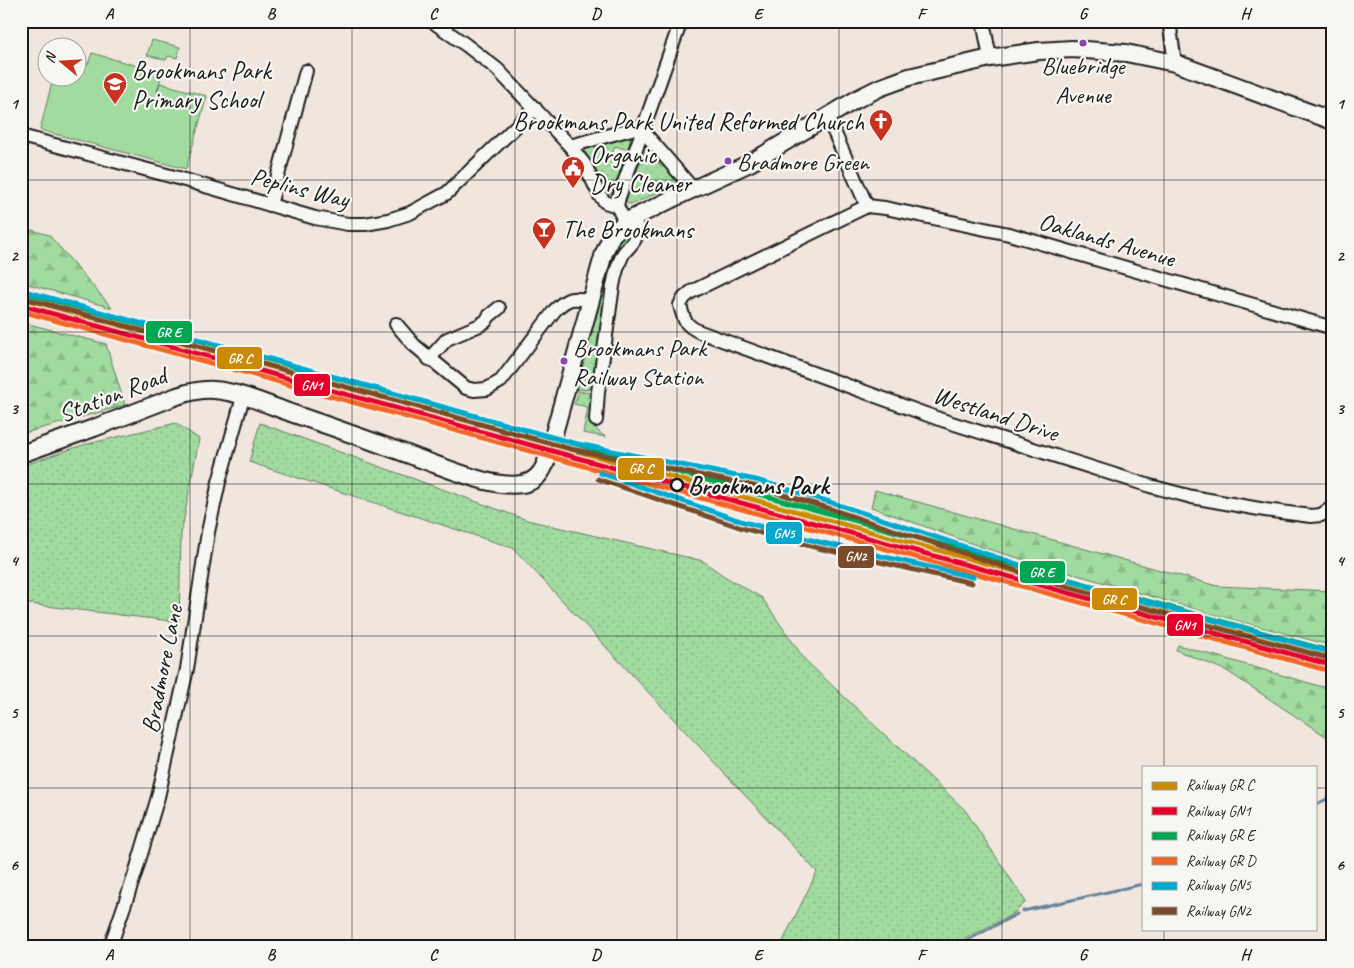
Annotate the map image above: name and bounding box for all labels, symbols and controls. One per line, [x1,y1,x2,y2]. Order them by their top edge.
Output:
text: A [105,4,115,24]
text: B [267,4,277,24]
text: C [429,4,439,24]
text: D [591,4,602,24]
text: E [754,4,765,24]
text: F [917,4,928,24]
text: G [1079,4,1089,24]
text: H [1240,4,1252,24]
north arrow [38,38,88,88]
marker: Bluebridge Avenue [1078,38,1088,48]
text: N [41,49,60,65]
place label: Bluebridge Avenue [1042,51,1127,110]
place label: Brookmans Park Primary School [132,55,272,116]
school or university icon: Brookmans Park Primary School [102,71,128,105]
text: 1 [10,94,19,114]
text: 1 [1336,94,1345,114]
place label: Brookmans Park United Reformed Church [513,106,865,138]
church icon: Brookmans Park United Reformed Church [868,108,894,142]
place label: Organic Dry Cleaner [590,139,693,200]
place label: Bradmore Green [737,147,870,177]
public building icon: Organic Dry Cleaner [560,155,586,189]
marker: Bradmore Green [723,156,733,166]
street label: Peplins Way [247,160,354,216]
street label: Oaklands Avenue [1035,205,1180,275]
place label: The Brookmans [562,214,695,246]
bar icon: The Brookmans [531,216,557,250]
text: 2 [10,246,19,266]
text: 2 [1336,246,1345,266]
line badge: GR E [145,320,193,344]
text: GR E [157,324,184,341]
place label: Brookmans Park Railway Station [573,333,708,392]
line badge: GR C [216,346,263,370]
text: GR C [228,350,254,367]
marker: Brookmans Park Railway Station [559,356,569,366]
street label: Station Road [54,358,175,430]
line badge: GN1 [293,373,331,397]
text: GN1 [301,377,324,394]
street label: Westland Drive [929,379,1064,450]
text: 3 [10,399,19,419]
text: 3 [1336,399,1345,419]
line badge: GR C [617,457,665,481]
text: GR C [629,460,655,477]
place label: Brookmans Park [688,470,831,502]
marker: Brookmans Park [670,478,684,492]
line badge: GN5 [765,521,803,545]
text: GN5 [773,525,796,542]
line badge: GN2 [837,545,875,569]
text: GN2 [845,548,868,565]
text: 4 [10,551,19,571]
text: 4 [1336,551,1345,571]
line badge: GR E [1019,560,1066,584]
text: GR E [1030,564,1057,581]
line badge: GR C [1091,587,1138,611]
text: GR C [1102,591,1128,608]
street label: Bradmore Lane [134,601,190,736]
line badge: GN1 [1166,613,1204,637]
text: GN1 [1174,617,1197,634]
text: 5 [11,703,20,723]
text: 5 [1337,703,1346,723]
legend [1142,766,1316,930]
text: Railway GR C [1186,776,1256,795]
text: Railway GN1 [1186,802,1252,821]
text: Railway GR E [1186,826,1257,845]
text: Railway GR D [1186,852,1257,871]
text: 6 [10,855,19,875]
text: 6 [1336,855,1345,875]
text: Railway GN5 [1186,876,1252,895]
text: Railway GN2 [1186,902,1252,921]
text: A [105,945,115,965]
text: B [267,945,277,965]
text: C [429,945,439,965]
text: D [591,945,602,965]
text: E [754,945,765,965]
text: F [917,945,928,965]
text: G [1079,945,1089,965]
text: H [1240,945,1252,965]

